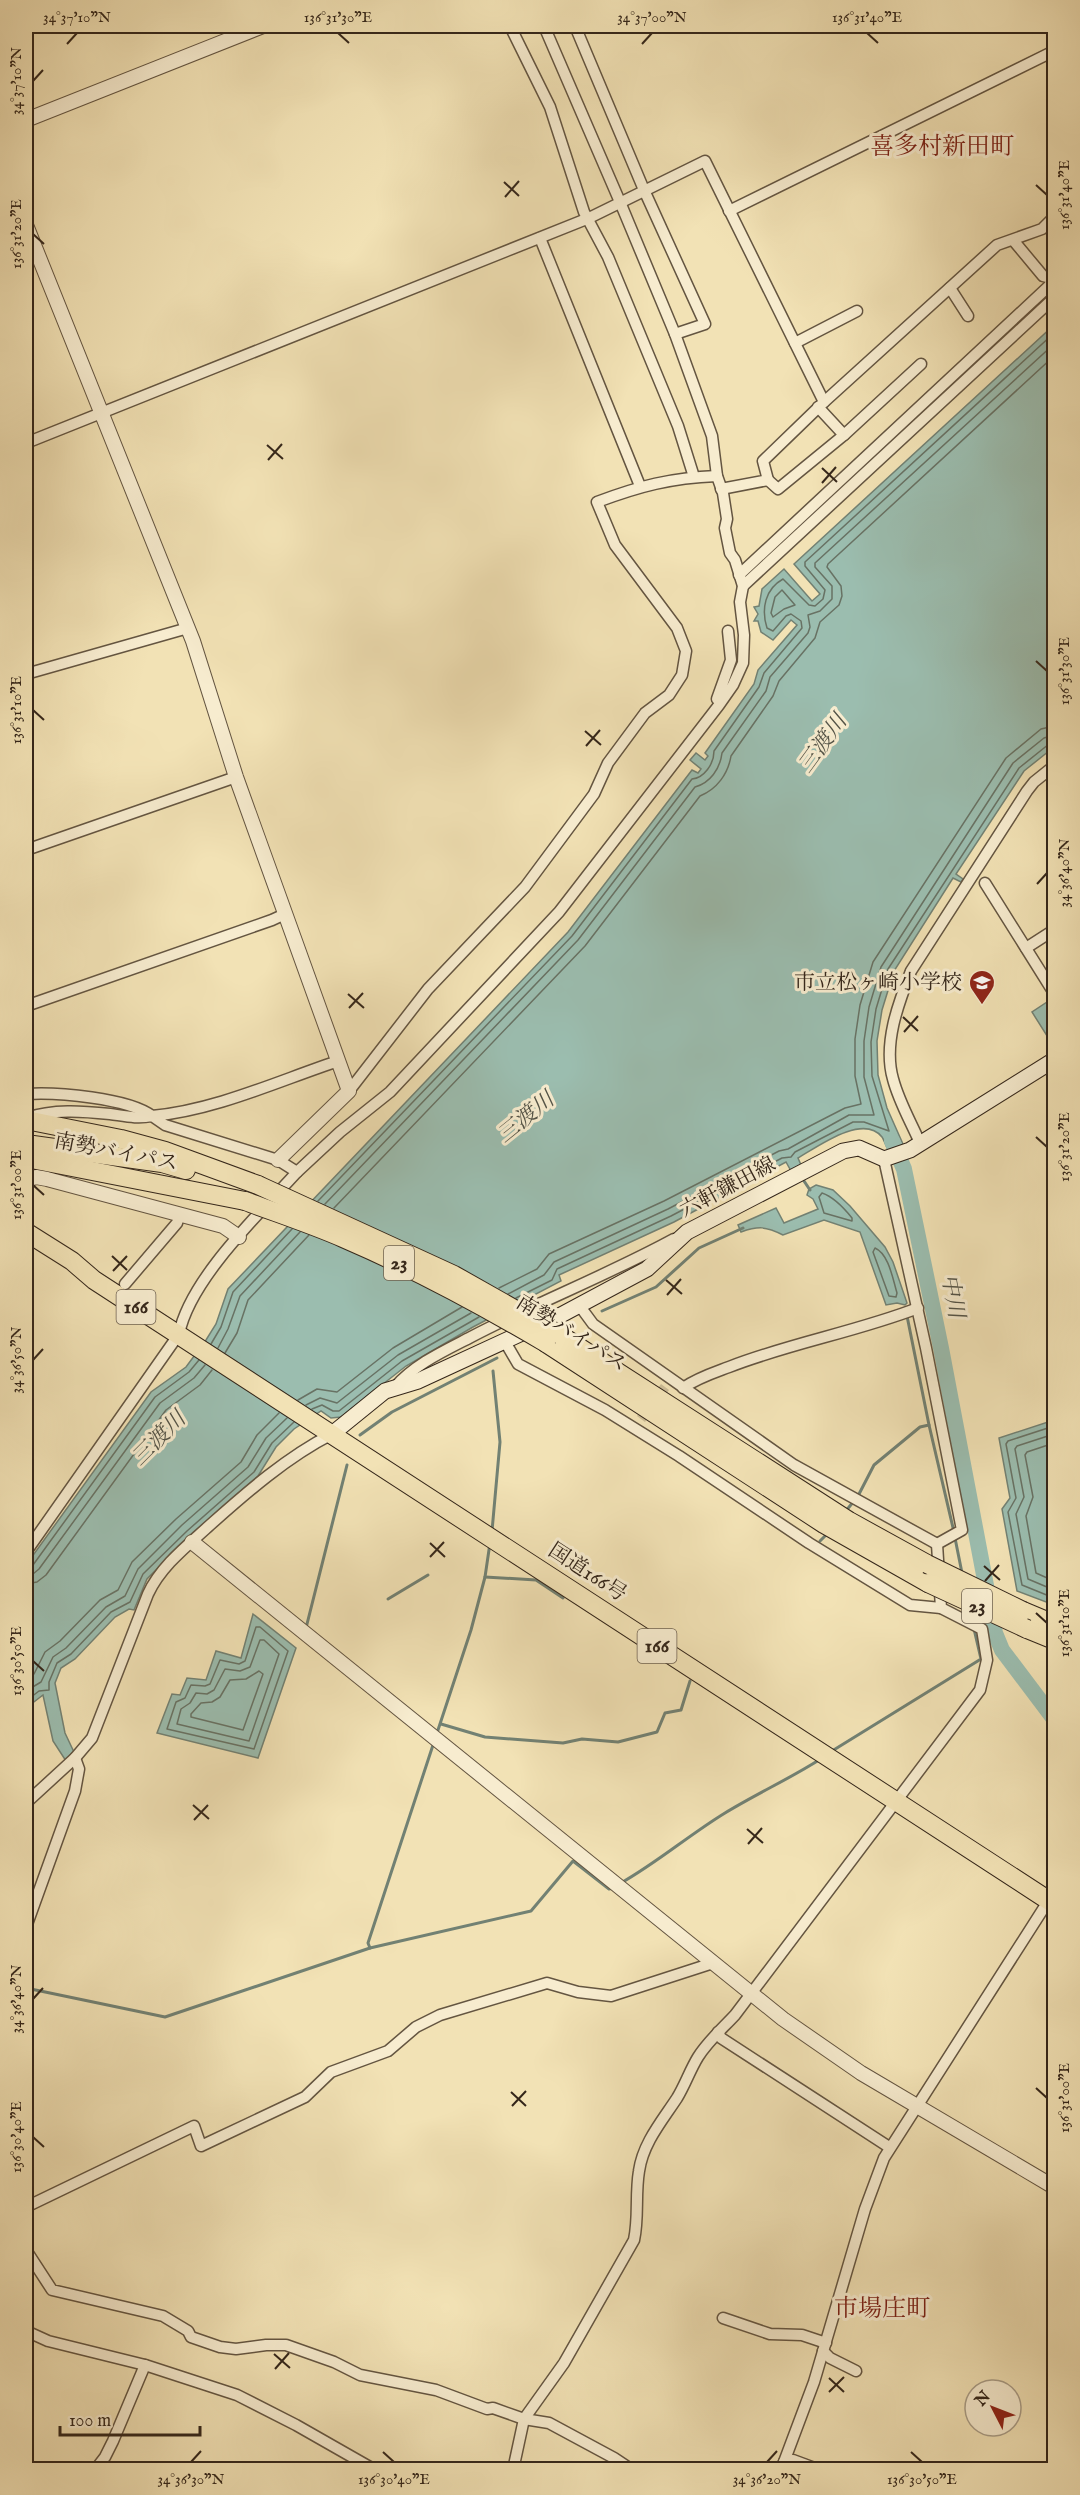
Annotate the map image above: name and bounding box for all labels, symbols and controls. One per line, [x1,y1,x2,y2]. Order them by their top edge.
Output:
text: 34°37'10"N [43,8,111,27]
text: 136°31'30"E [304,8,372,27]
text: 34°37'00"N [617,8,687,27]
text: 136°31'40"E [832,8,902,27]
text: 34°37'10"N [7,47,26,115]
district label: 喜多村新田町 [870,132,1014,163]
text: 136°31'40"E [1055,160,1074,230]
text: 136°31'20"E [7,199,26,269]
text: 136°31'30"E [1055,637,1074,705]
text: 136°31'10"E [7,676,26,744]
water label: 三渡川 [792,707,855,779]
text: 34°36'40"N [1055,839,1074,907]
school or university icon: 市立松ヶ崎小学校 [967,968,997,1006]
place label: 市立松ヶ崎小学校 [794,970,962,997]
water label: 三渡川 [492,1085,562,1150]
text: 136°31'20"E [1055,1112,1074,1182]
street label: 南勢バイパス [52,1128,180,1178]
text: 136°31'00"E [7,1150,26,1220]
street label: 六軒鎌田線 [675,1151,781,1225]
road number: 23 [384,1246,414,1280]
water label: 中川 [934,1272,970,1322]
street label: 南勢バイパス [511,1289,631,1379]
road number: 166 [116,1290,156,1324]
text: 34°36'50"N [7,1327,26,1393]
water label: 三渡川 [126,1404,194,1472]
street label: 国道166号 [543,1538,631,1608]
road number: 23 [962,1589,992,1623]
text: 136°31'10"E [1055,1589,1074,1657]
text: 136°30'50"E [7,1626,26,1696]
road number: 166 [638,1629,676,1663]
text: 34°36'40"N [7,1965,26,2033]
text: 136°31'00"E [1055,2063,1074,2133]
text: 136°30'40"E [7,2101,26,2173]
district label: 市場庄町 [834,2294,930,2325]
north arrow [963,2378,1023,2438]
text: N [971,2387,996,2412]
scale bar [60,2399,200,2437]
text: 100 m [69,2410,111,2433]
text: 34°36'30"N [157,2470,225,2489]
text: 136°30'40"E [358,2470,430,2489]
text: 34°36'20"N [733,2470,801,2489]
text: 136°30'50"E [887,2470,957,2489]

